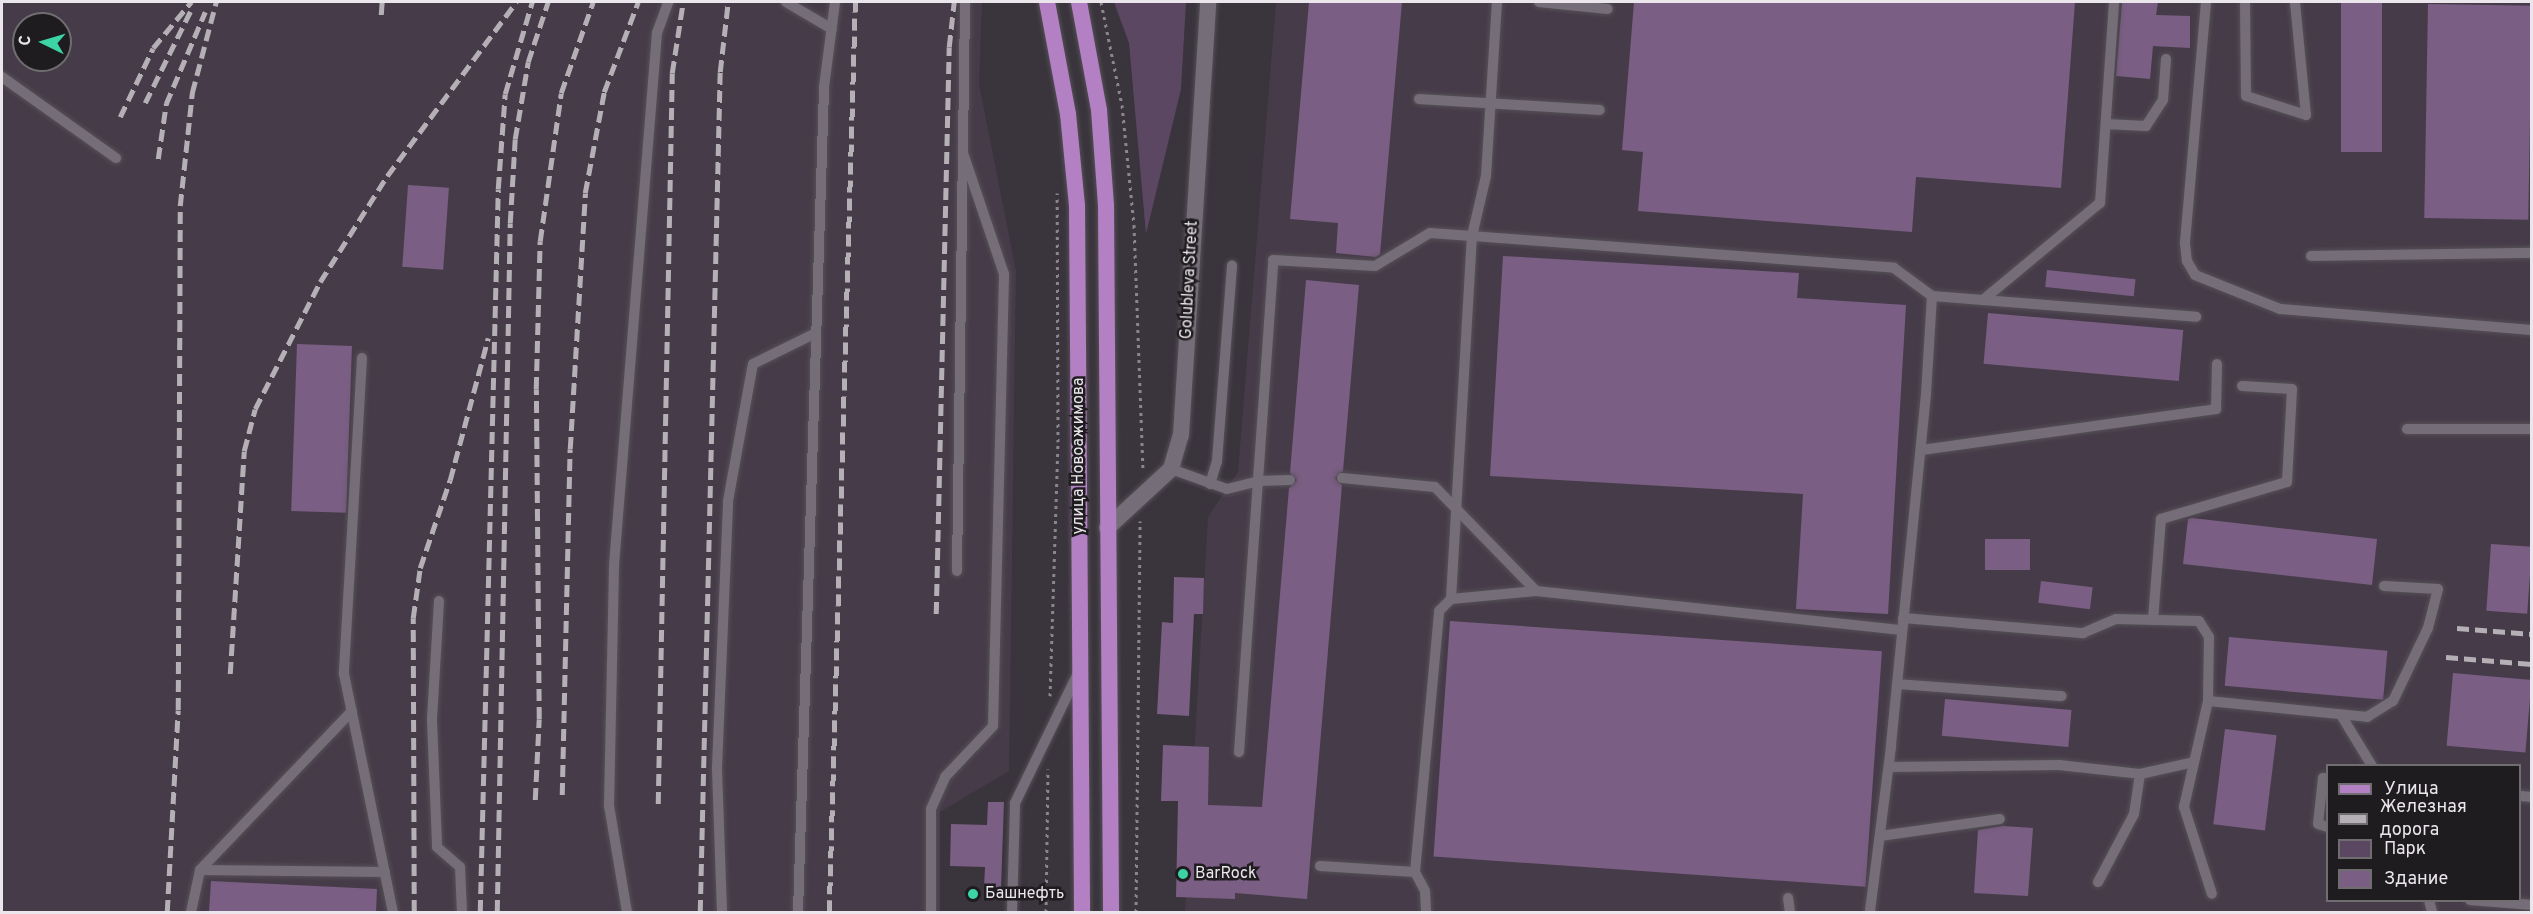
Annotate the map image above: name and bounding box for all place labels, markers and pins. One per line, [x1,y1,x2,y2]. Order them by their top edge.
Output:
place label: BarRock [1195,864,1256,884]
marker: BarRock [1176,867,1190,881]
place label: Башнефть [985,884,1064,904]
marker: Башнефть [966,887,980,901]

